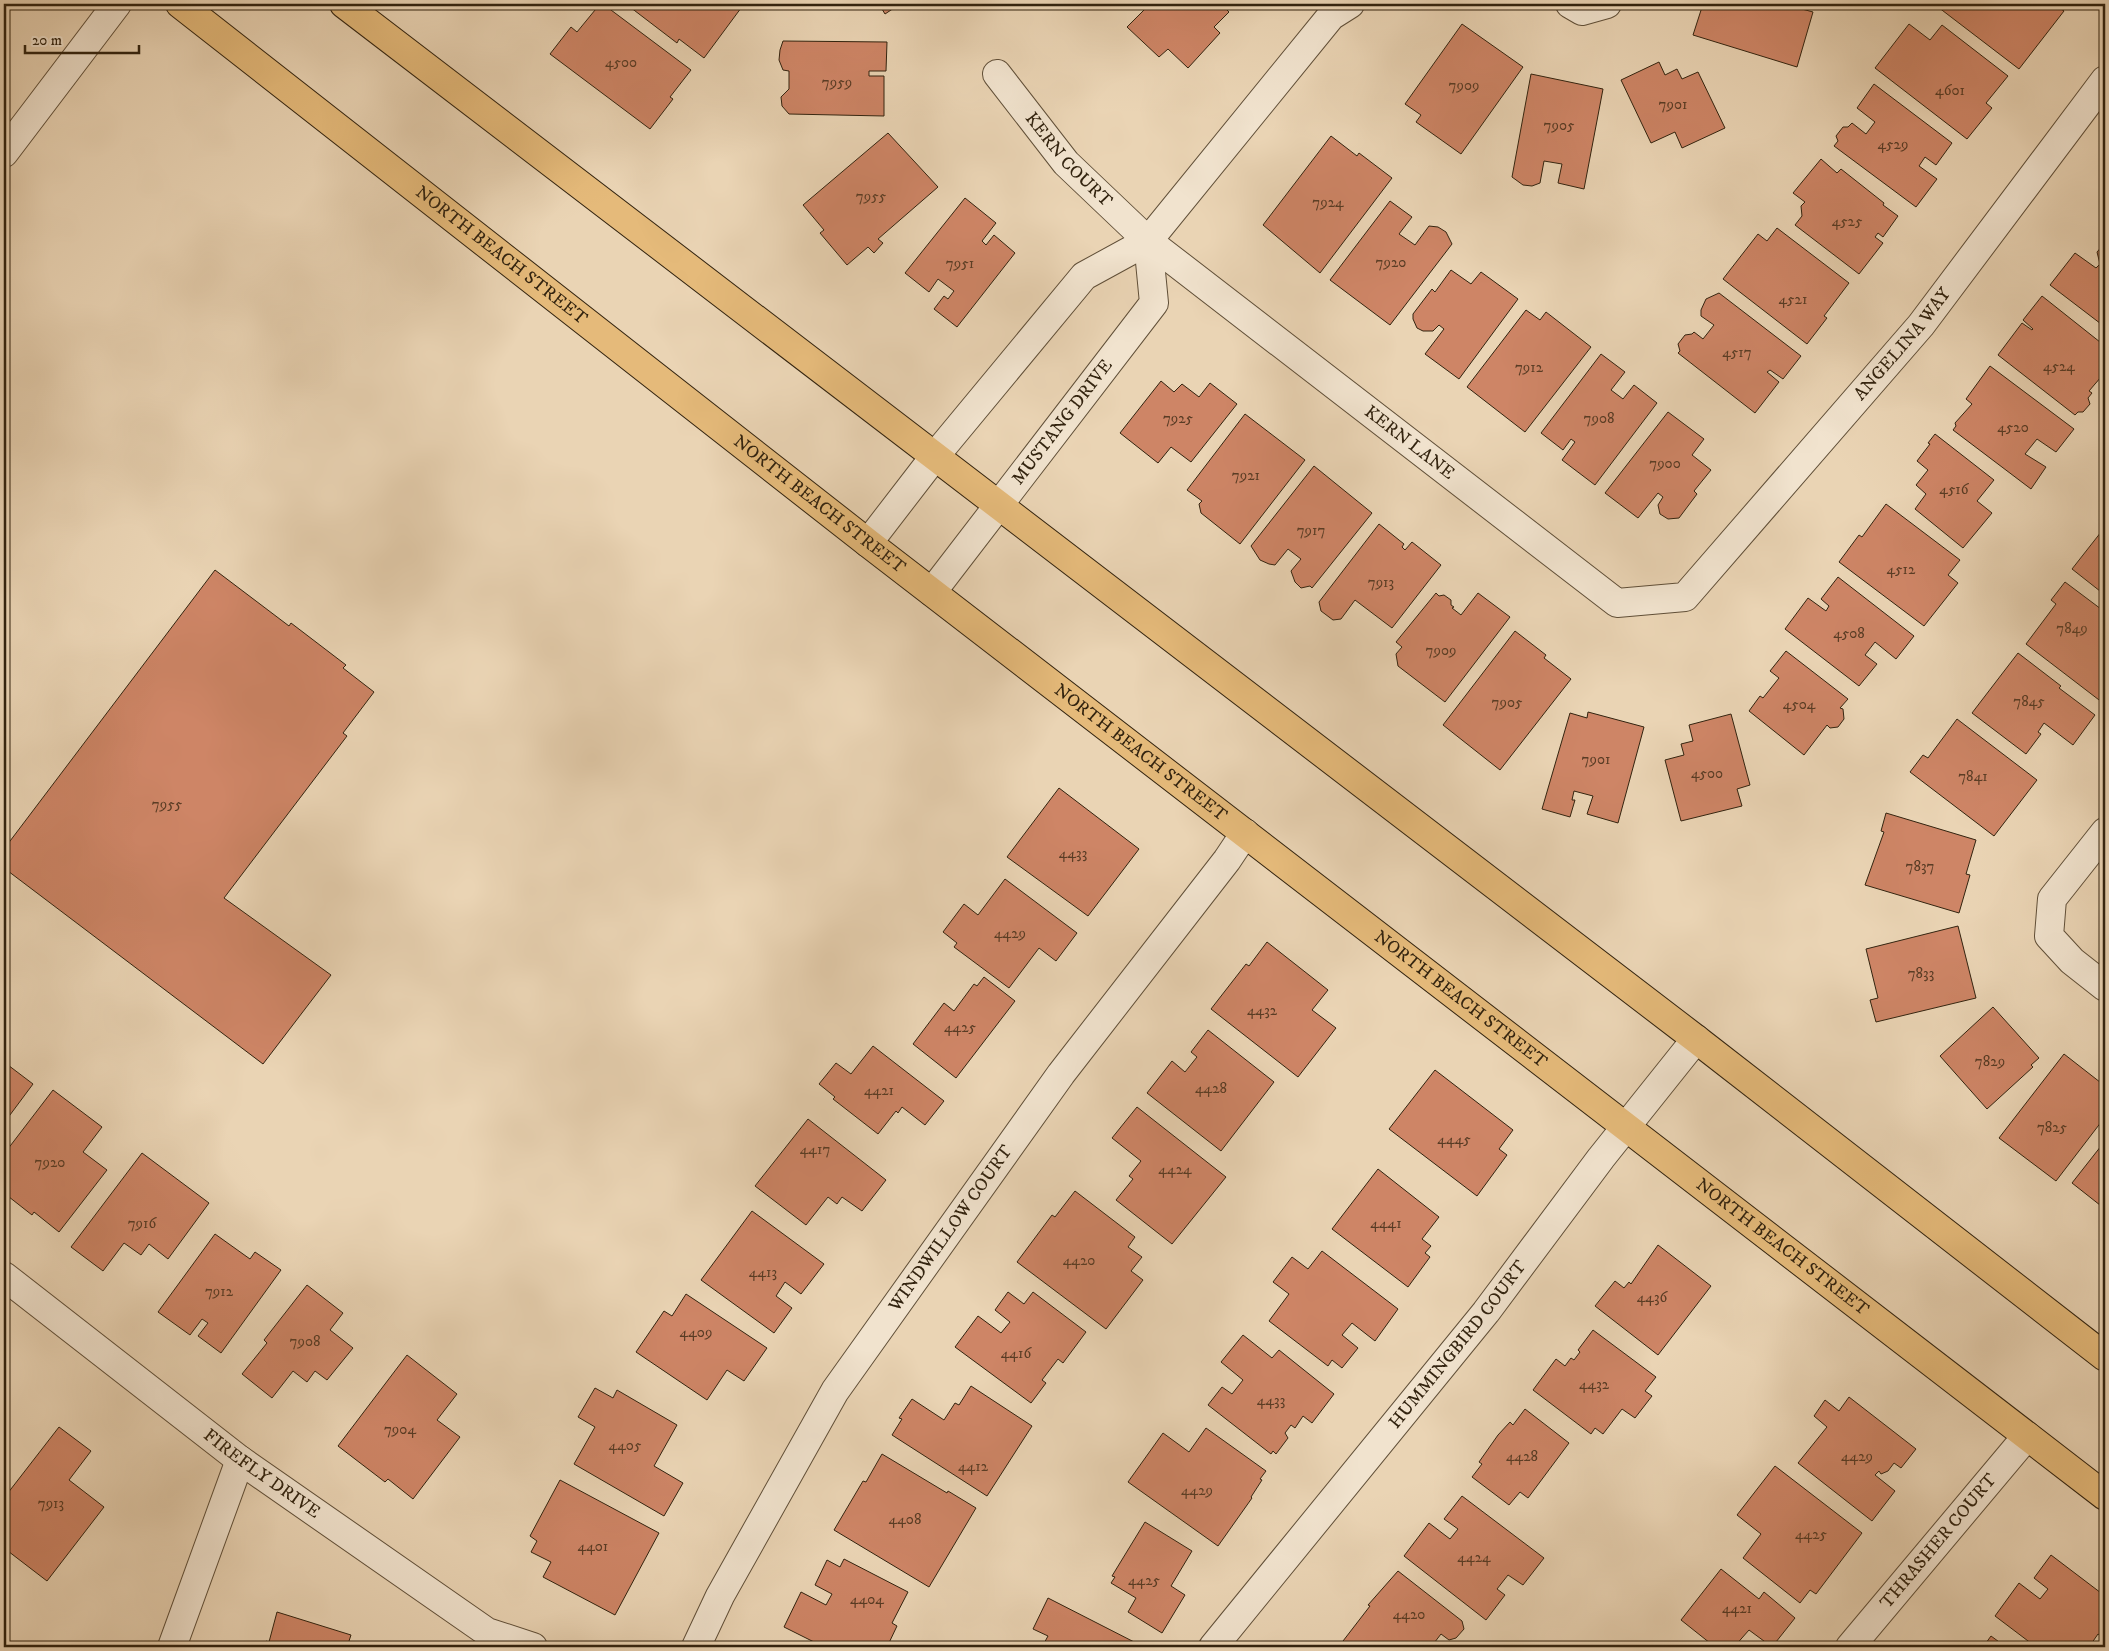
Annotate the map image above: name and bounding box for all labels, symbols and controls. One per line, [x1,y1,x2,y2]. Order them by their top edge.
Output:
scale bar [25,22,139,54]
text: 20 m [32,31,62,50]
house number: 4500 [605,53,637,72]
house number: 7959 [822,73,852,92]
house number: 7909 [1449,76,1479,95]
house number: 4601 [1935,81,1965,100]
house number: 7901 [1659,95,1687,114]
street label: KERN COURT [1020,108,1117,212]
house number: 7905 [1544,116,1575,135]
house number: 4529 [1878,135,1908,154]
street label: NORTH BEACH STREET [411,181,592,330]
house number: 7955 [856,187,887,206]
house number: 7924 [1312,193,1344,212]
house number: 4525 [1832,212,1863,231]
house number: 7920 [1376,253,1406,272]
house number: 7951 [946,254,974,273]
street label: ANGELINA WAY [1849,283,1956,405]
house number: 4521 [1779,290,1807,309]
house number: 4517 [1722,343,1752,362]
street label: MUSTANG DRIVE [1007,355,1118,489]
house number: 4524 [2043,357,2075,376]
house number: 7912 [1515,358,1544,377]
street label: KERN LANE [1360,401,1459,485]
house number: 7925 [1163,409,1194,428]
house number: 7908 [1584,409,1614,428]
house number: 4520 [1997,418,2029,437]
street label: NORTH BEACH STREET [729,431,910,579]
house number: 7900 [1649,454,1681,473]
house number: 7921 [1232,466,1260,485]
house number: 4516 [1939,480,1970,499]
house number: 7917 [1297,521,1325,540]
house number: 4512 [1887,560,1916,579]
house number: 7913 [1368,573,1394,592]
house number: 7849 [2056,619,2088,638]
house number: 4508 [1833,624,1865,643]
house number: 7909 [1426,641,1456,660]
street label: NORTH BEACH STREET [1050,679,1232,827]
house number: 7845 [2013,692,2045,711]
house number: 7905 [1492,693,1523,712]
house number: 4504 [1783,695,1816,714]
house number: 7901 [1582,750,1610,769]
house number: 4500 [1691,764,1723,783]
house number: 7841 [1958,767,1988,786]
house number: 7955 [152,795,183,814]
house number: 4433 [1059,844,1087,863]
house number: 7837 [1906,857,1935,876]
house number: 4429 [994,924,1026,943]
street label: NORTH BEACH STREET [1370,926,1552,1073]
house number: 7833 [1908,964,1934,983]
house number: 4432 [1247,1001,1278,1020]
house number: 4425 [944,1018,977,1037]
house number: 7829 [1975,1052,2005,1071]
house number: 4428 [1195,1079,1227,1098]
house number: 4421 [864,1081,894,1100]
house number: 7825 [2037,1118,2068,1137]
house number: 4445 [1437,1130,1471,1149]
house number: 4417 [800,1140,830,1159]
street label: WINDWILLOW COURT [884,1141,1018,1317]
house number: 7920 [35,1153,65,1172]
house number: 4424 [1158,1160,1192,1179]
street label: NORTH BEACH STREET [1691,1174,1873,1321]
house number: 7916 [128,1214,157,1233]
house number: 4441 [1370,1214,1402,1233]
house number: 4420 [1063,1251,1095,1270]
street label: HUMMINGBIRD COURT [1384,1256,1532,1433]
house number: 4413 [749,1263,777,1282]
house number: 7912 [205,1282,234,1301]
house number: 4436 [1637,1288,1669,1307]
house number: 4409 [680,1323,712,1342]
house number: 7908 [290,1332,320,1351]
house number: 4416 [1001,1344,1032,1363]
house number: 4432 [1579,1375,1610,1394]
house number: 4433 [1257,1391,1285,1410]
house number: 7904 [384,1420,416,1439]
street label: FIREFLY DRIVE [199,1425,325,1524]
house number: 4405 [609,1436,642,1455]
house number: 4428 [1506,1447,1538,1466]
house number: 4429 [1841,1447,1873,1466]
house number: 4412 [958,1457,989,1476]
street label: THRASHER COURT [1876,1469,2002,1613]
house number: 4429 [1181,1481,1213,1500]
house number: 7913 [38,1494,64,1513]
house number: 4408 [889,1510,921,1529]
house number: 4425 [1795,1525,1828,1544]
house number: 4401 [578,1537,608,1556]
house number: 4424 [1457,1548,1491,1567]
house number: 4425 [1128,1571,1161,1590]
house number: 4404 [850,1590,884,1609]
house number: 4421 [1722,1599,1752,1618]
house number: 4420 [1393,1605,1425,1624]

